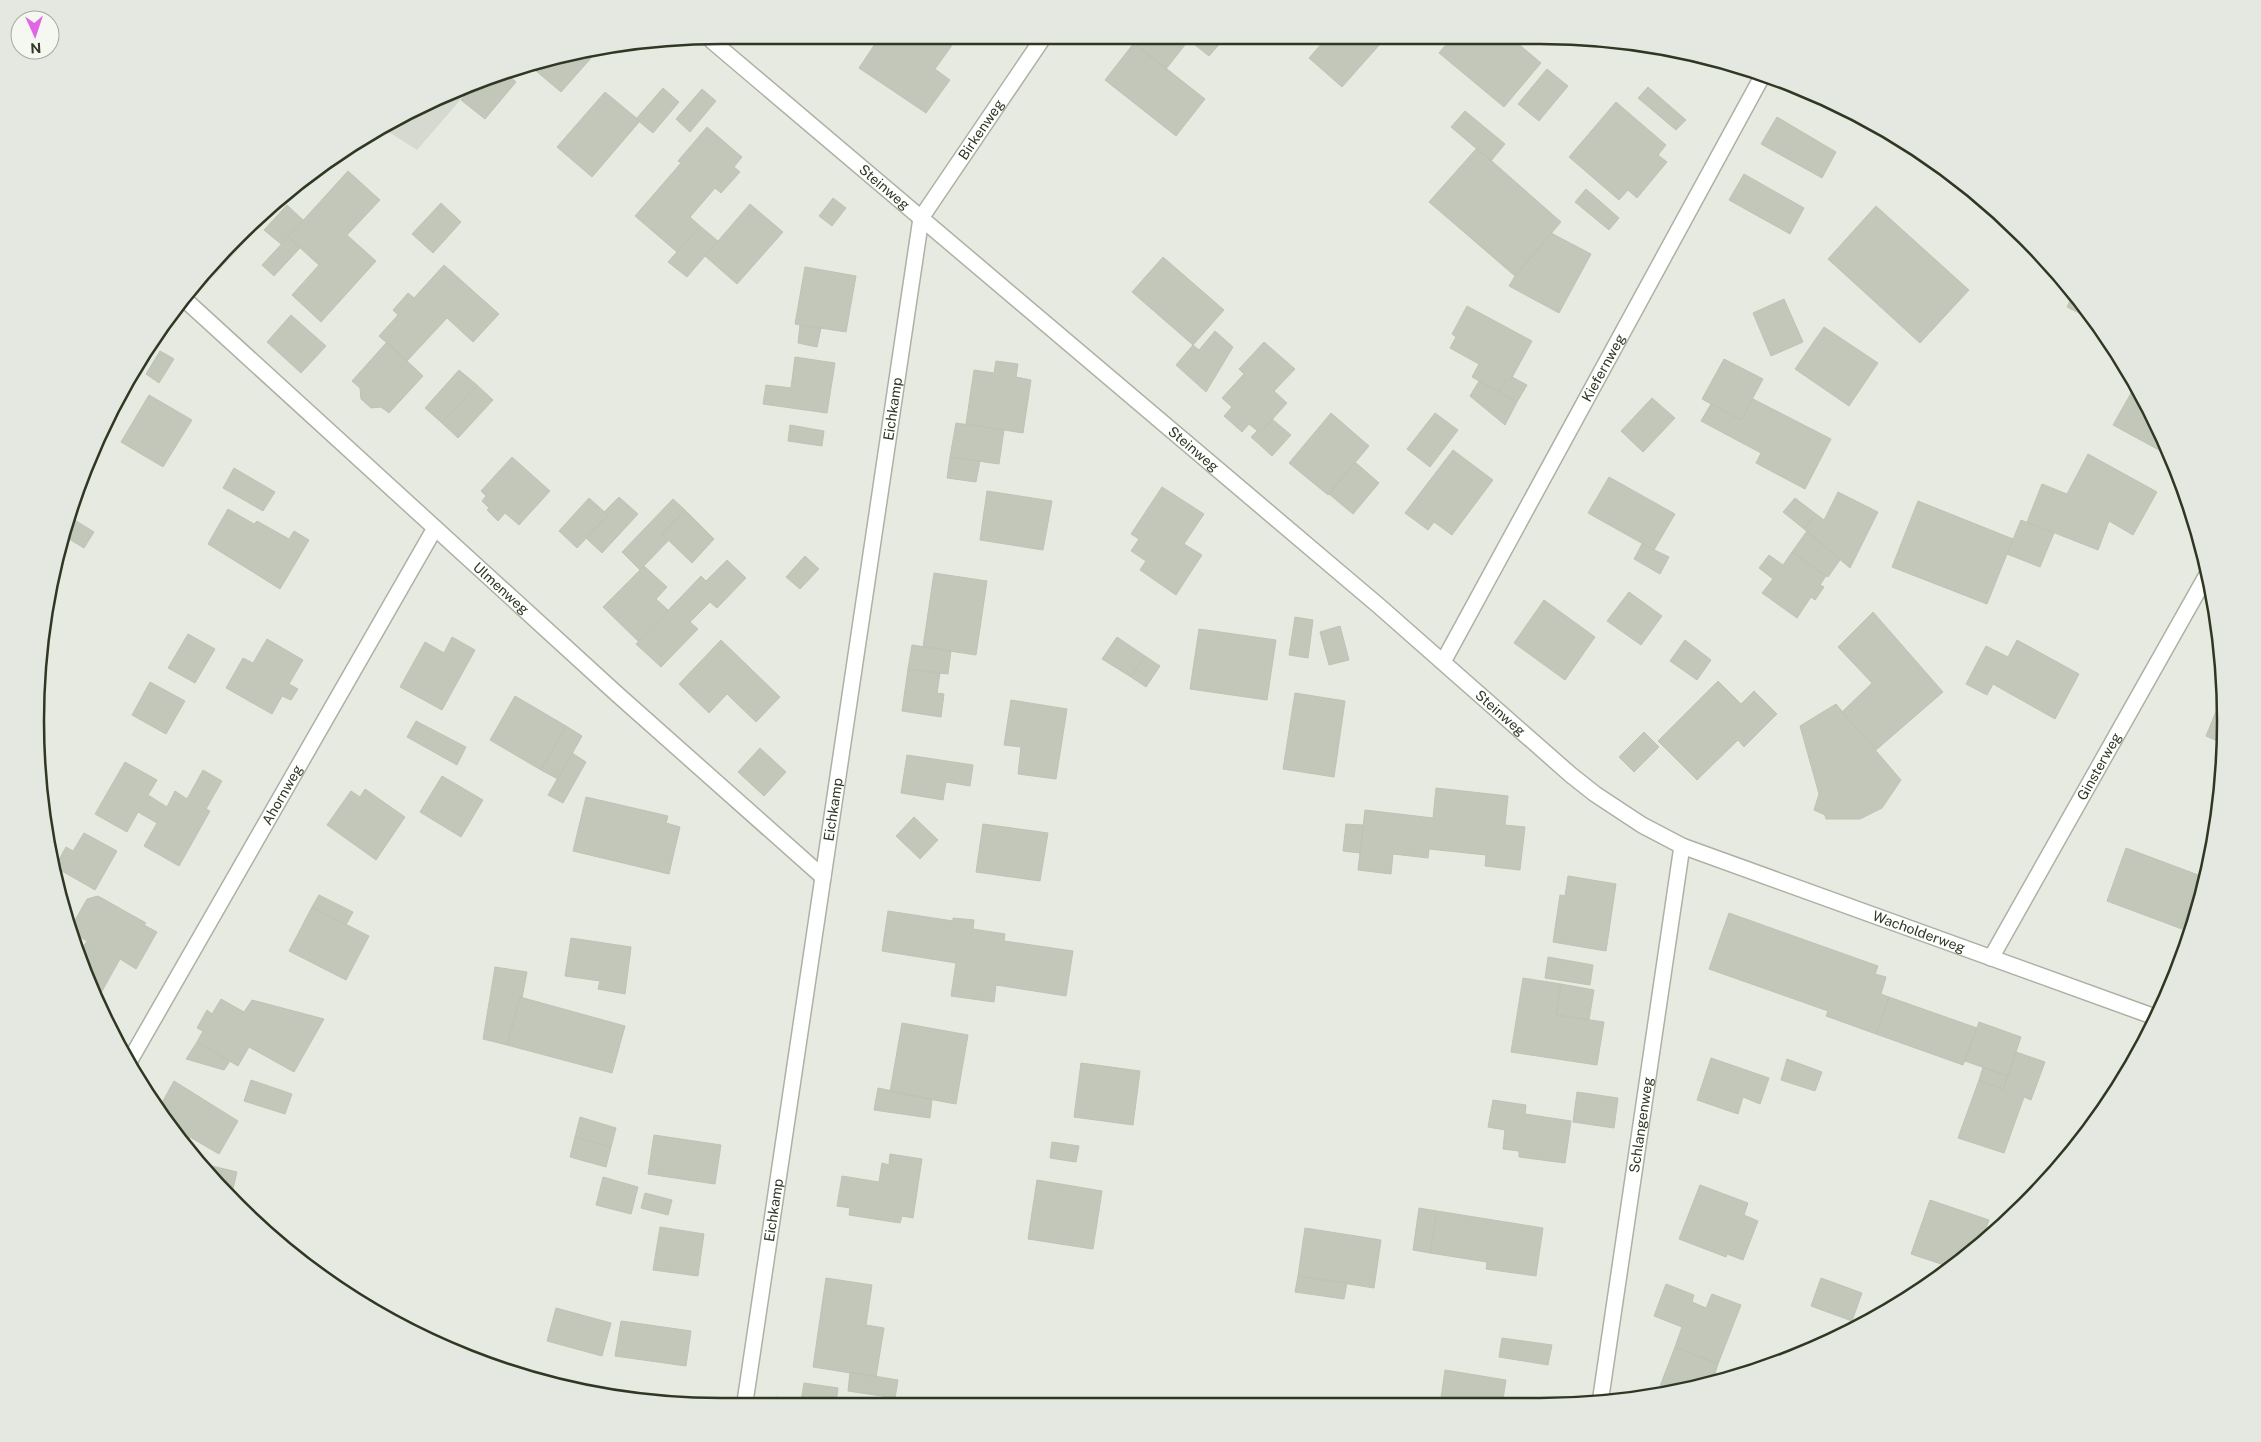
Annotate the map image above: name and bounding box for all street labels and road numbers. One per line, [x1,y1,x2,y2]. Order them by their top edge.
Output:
street label: Birkenweg [955,96,1007,163]
street label: Steinweg [856,161,913,213]
street label: Kiefernweg [1578,331,1628,405]
street label: Eichkamp [880,376,905,441]
street label: Steinweg [1165,423,1222,475]
street label: Ulmenweg [470,559,532,618]
street label: Steinweg [1472,687,1529,739]
street label: Ginsterweg [2074,729,2125,803]
street label: Ahornweg [259,762,306,828]
street label: Eichkamp [820,777,846,842]
street label: Wacholderweg [1871,908,1968,956]
street label: Schlangenweg [1626,1076,1656,1174]
street label: Eichkamp [761,1178,786,1243]

